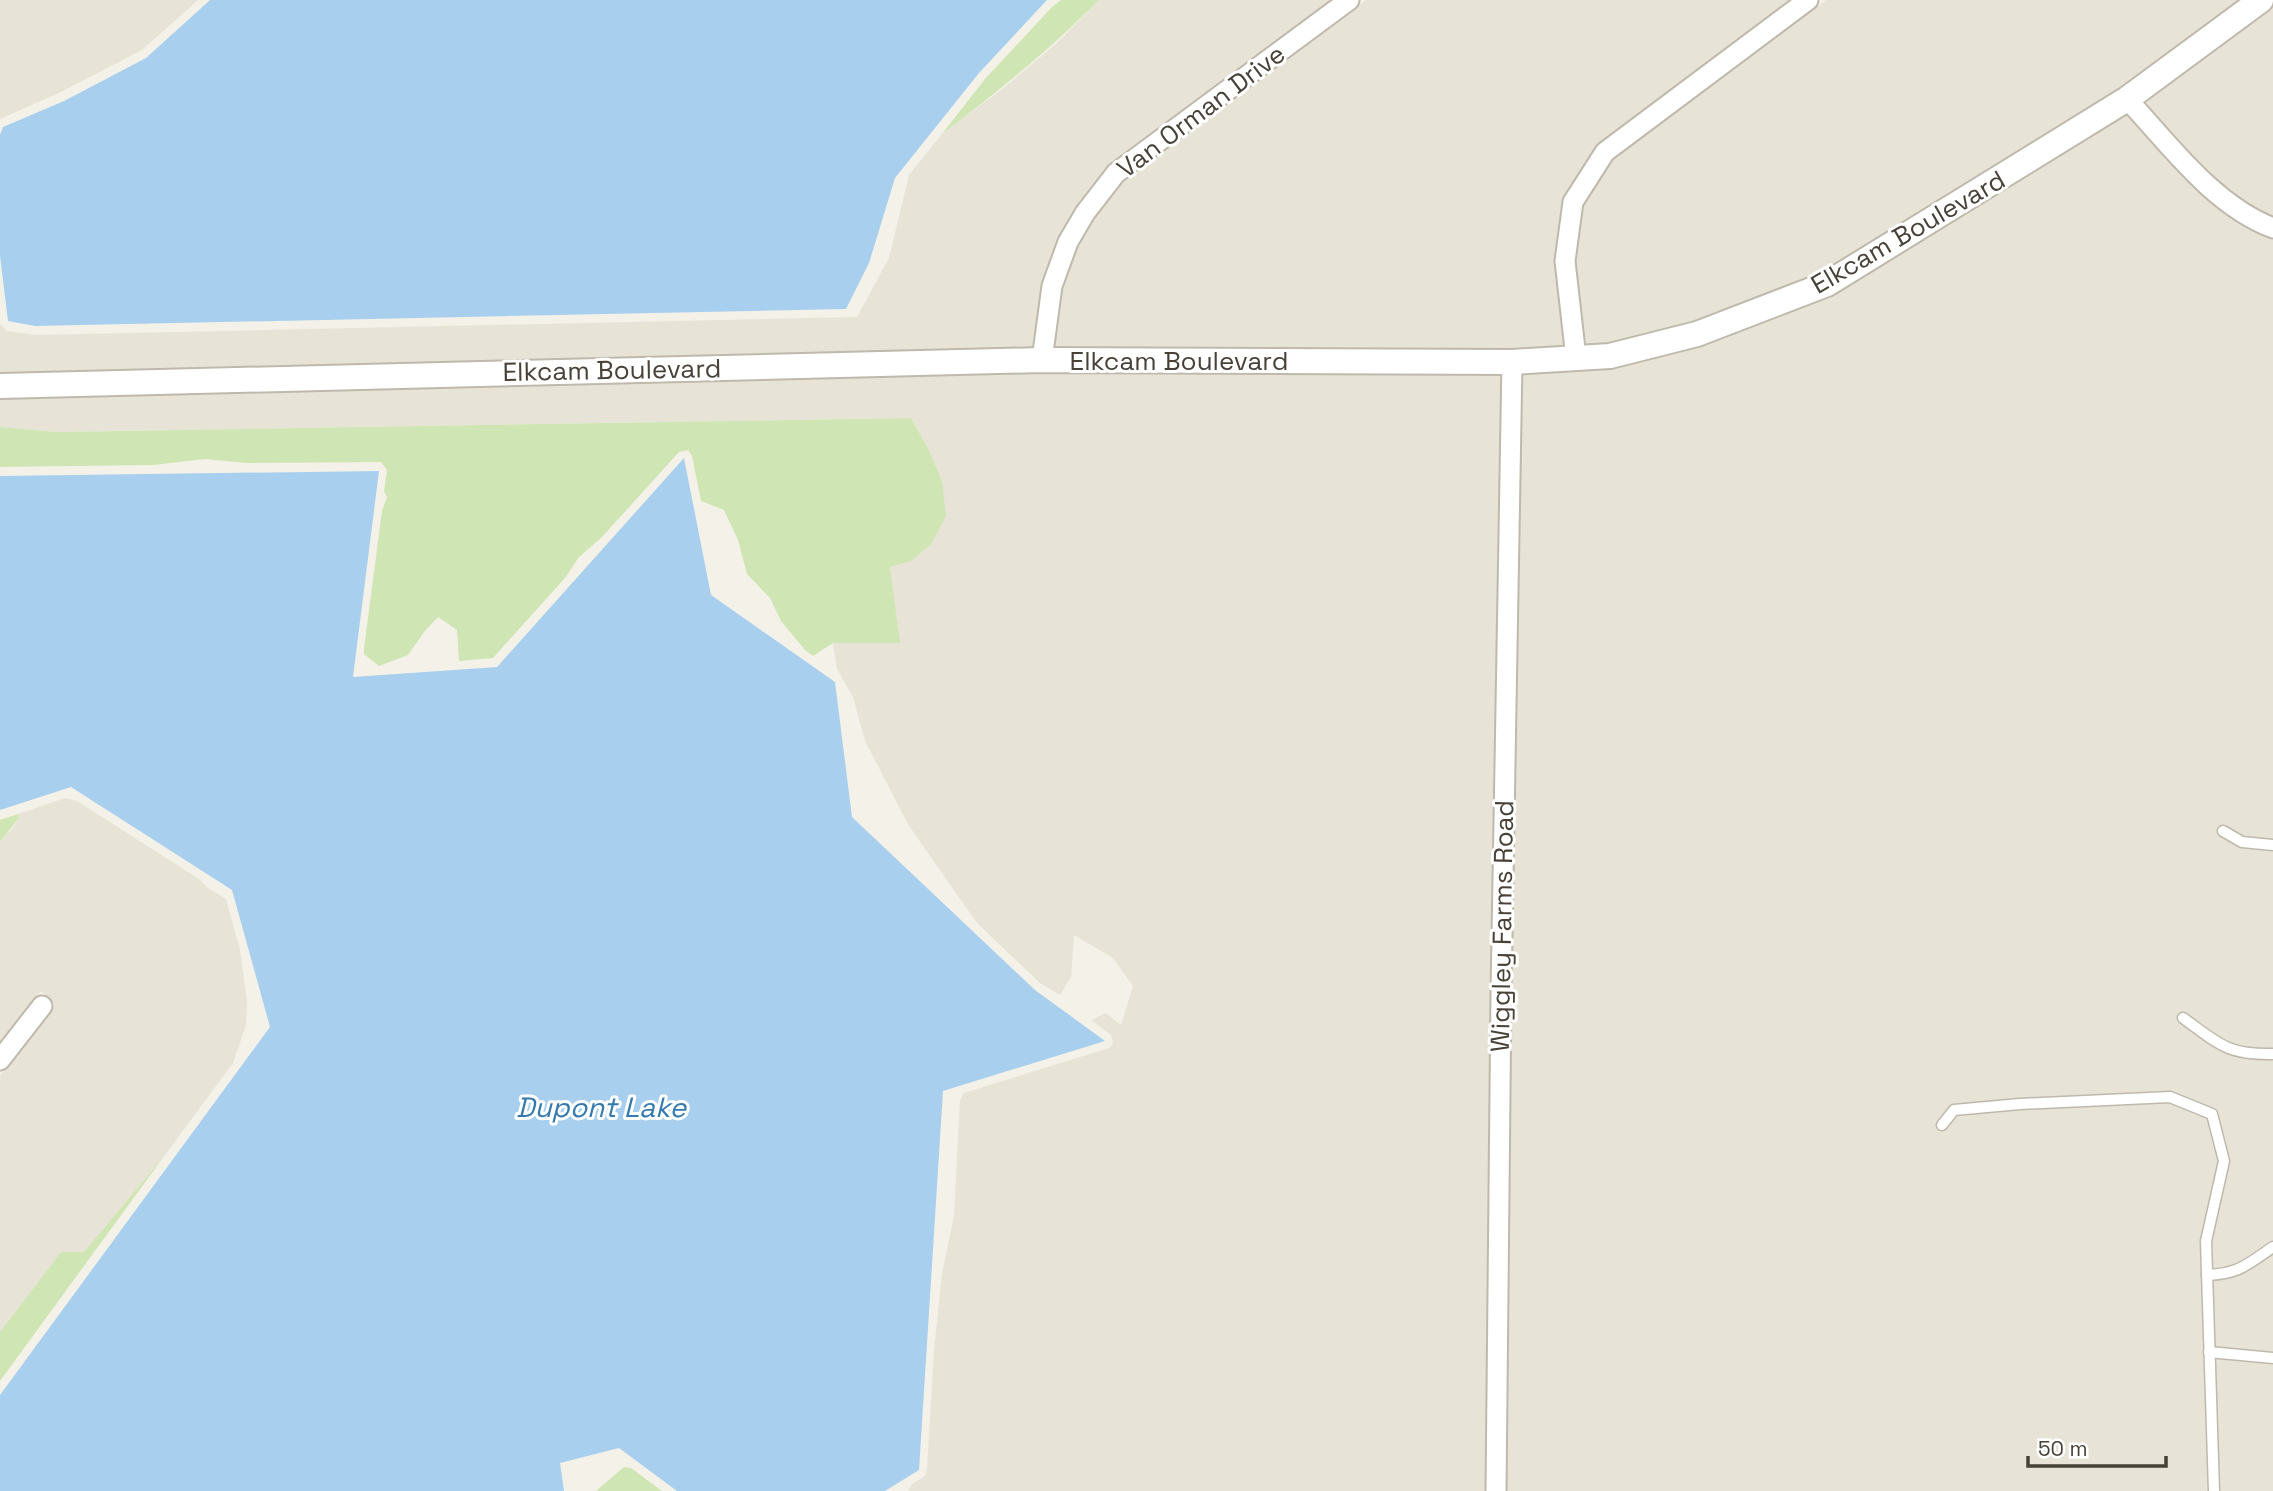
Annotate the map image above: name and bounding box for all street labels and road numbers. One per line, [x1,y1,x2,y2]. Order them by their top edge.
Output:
street label: Van Orman Drive [1110,37,1292,185]
street label: Elkcam Boulevard [1805,163,2011,301]
street label: Elkcam Boulevard [1070,344,1288,378]
street label: Elkcam Boulevard [502,351,722,389]
street label: Wiggley Farms Road [1483,800,1521,1052]

